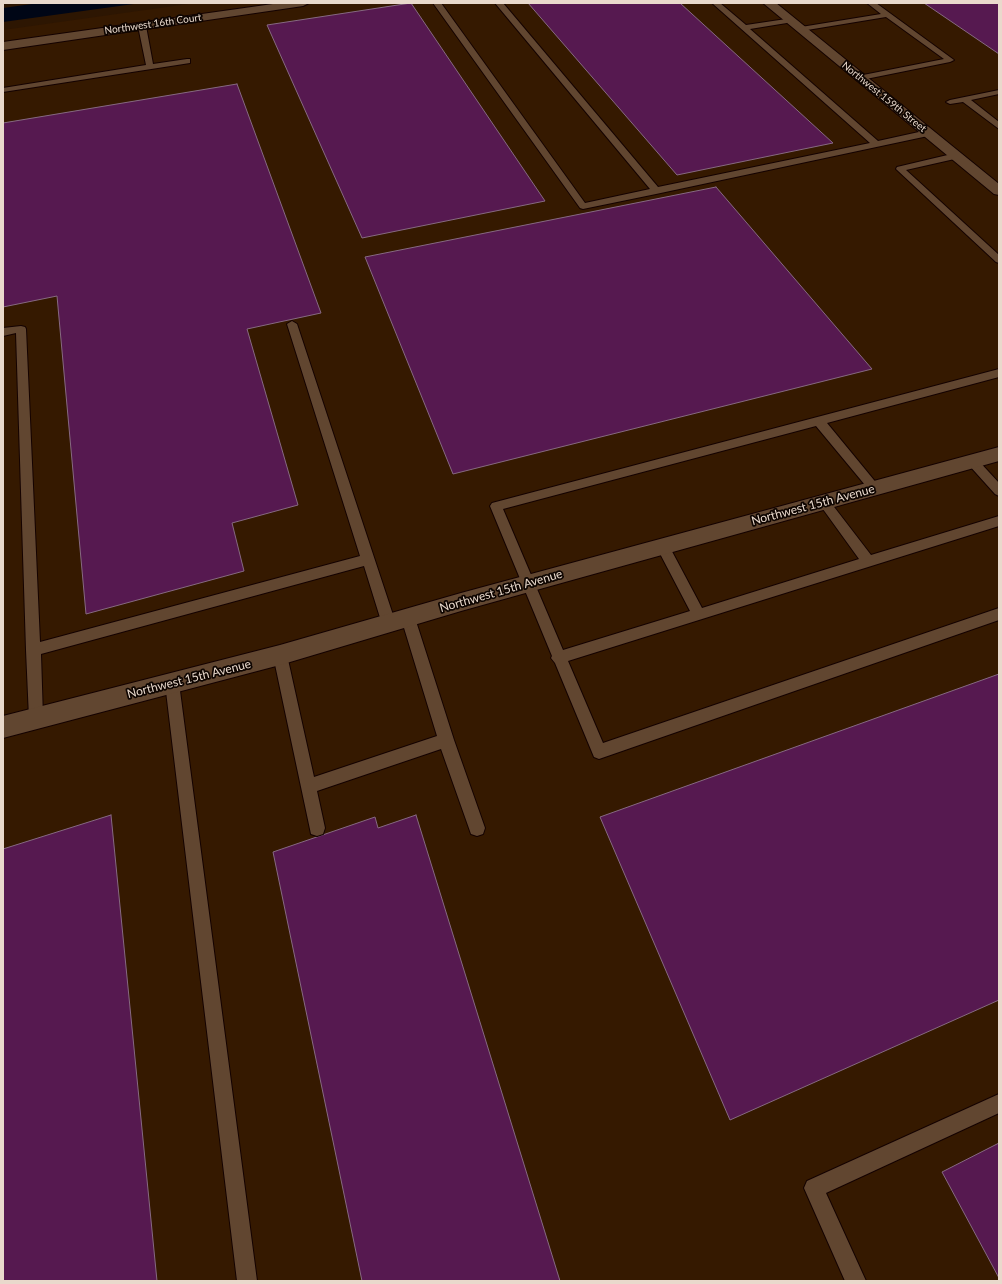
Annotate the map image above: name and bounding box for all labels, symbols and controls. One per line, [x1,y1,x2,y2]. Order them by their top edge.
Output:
street label: Northwest 16th Court [104,11,202,37]
street label: Northwest 159th Street [839,59,929,135]
street label: Northwest 15th Avenue [750,482,876,528]
street label: Northwest 15th Avenue [438,567,564,615]
street label: Northwest 15th Avenue [126,657,252,701]

